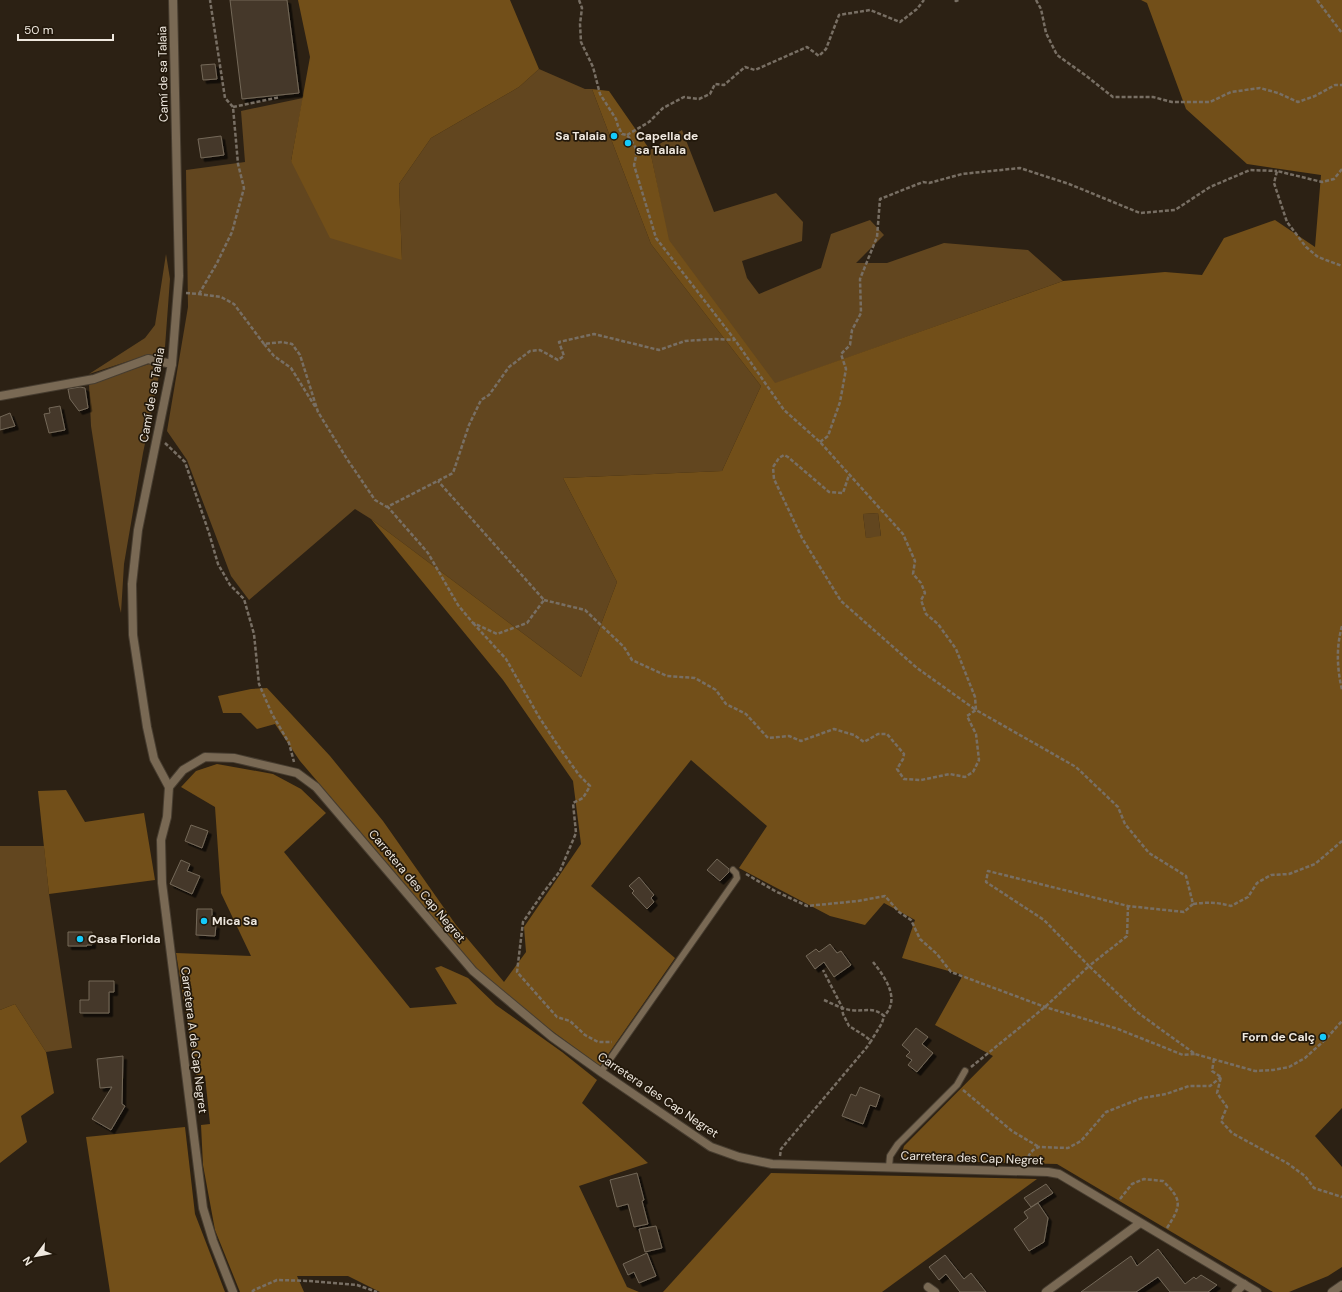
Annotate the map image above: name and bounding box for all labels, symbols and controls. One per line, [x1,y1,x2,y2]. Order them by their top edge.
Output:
scale bar [18,16,113,42]
text: 50 m [24,22,53,38]
street label: Camí de sa Talaia [154,26,172,122]
place label: Sa Talaia [555,128,606,144]
place label: Capella de sa Talaia [636,128,698,158]
marker: Sa Talaia [609,131,619,141]
marker: Capella de sa Talaia [623,138,633,148]
street label: Camí de sa Talaia [136,346,168,444]
street label: Carretera des Cap Negret [365,826,469,946]
place label: Mica Sa [212,913,257,929]
marker: Mica Sa [199,916,209,926]
place label: Casa Florida [88,931,160,947]
marker: Casa Florida [75,934,85,944]
street label: Carretera A de Cap Negret [177,966,211,1115]
place label: Forn de Calç [1242,1029,1315,1045]
marker: Forn de Calç [1318,1032,1328,1042]
street label: Carretera des Cap Negret [594,1048,722,1142]
street label: Carretera des Cap Negret [900,1148,1044,1168]
north arrow [16,1236,56,1276]
text: N [19,1254,36,1268]

